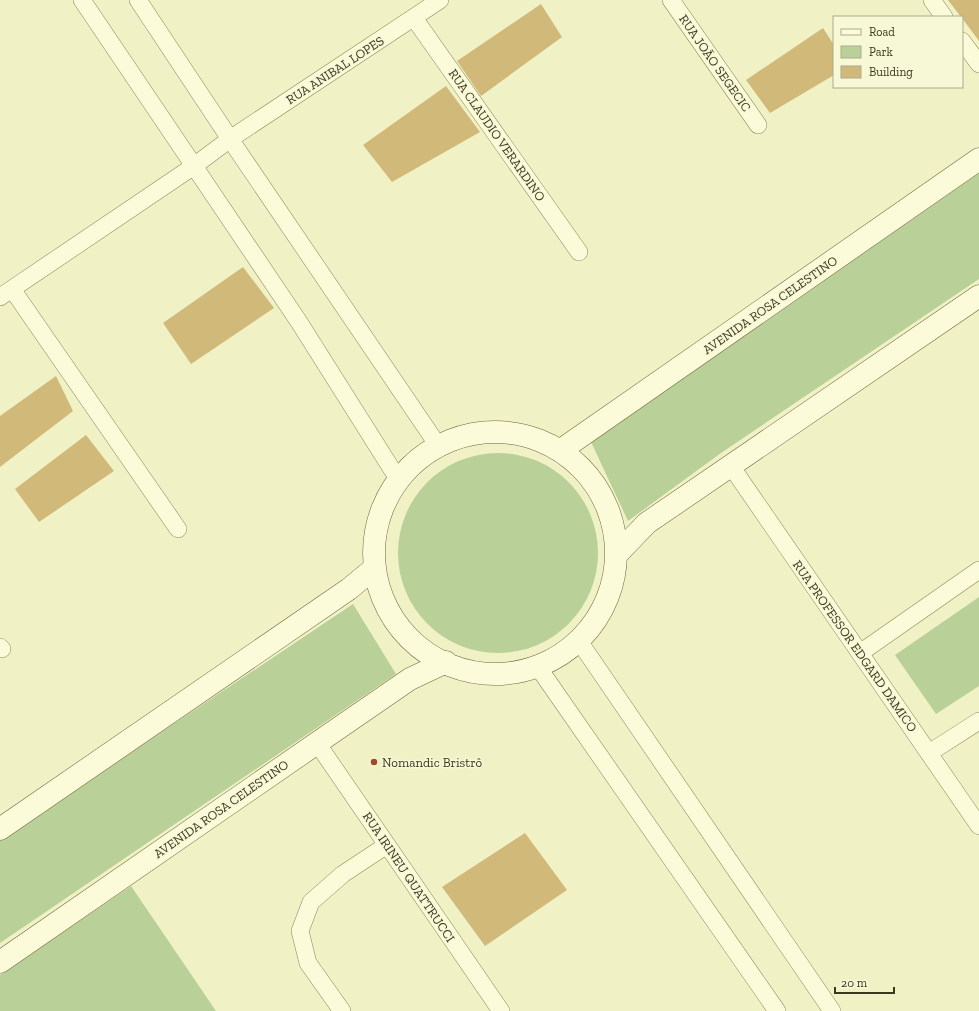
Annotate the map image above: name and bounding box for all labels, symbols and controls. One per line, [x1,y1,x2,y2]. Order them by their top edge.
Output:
street label: RUA JOÃO SEGECIC [676,12,754,114]
legend [833,16,963,88]
text: Road [869,25,895,39]
street label: RUA ANIBAL LOPES [283,33,387,107]
text: Park [869,45,894,59]
text: Building [869,65,913,79]
street label: RUA CLAUDIO VERARDINO [446,66,548,204]
street label: AVENIDA ROSA CELESTINO [700,253,840,357]
street label: RUA PROFESSOR EDGARD DAMICO [790,557,920,735]
place label: Nomandic Bristrô [382,755,483,770]
street label: AVENIDA ROSA CELESTINO [151,757,291,861]
marker: Nomandic Bristrô [369,757,379,767]
street label: RUA IRINEU QUATTRUCCI [360,809,458,945]
scale bar [835,969,894,995]
text: 20 m [841,976,868,990]

